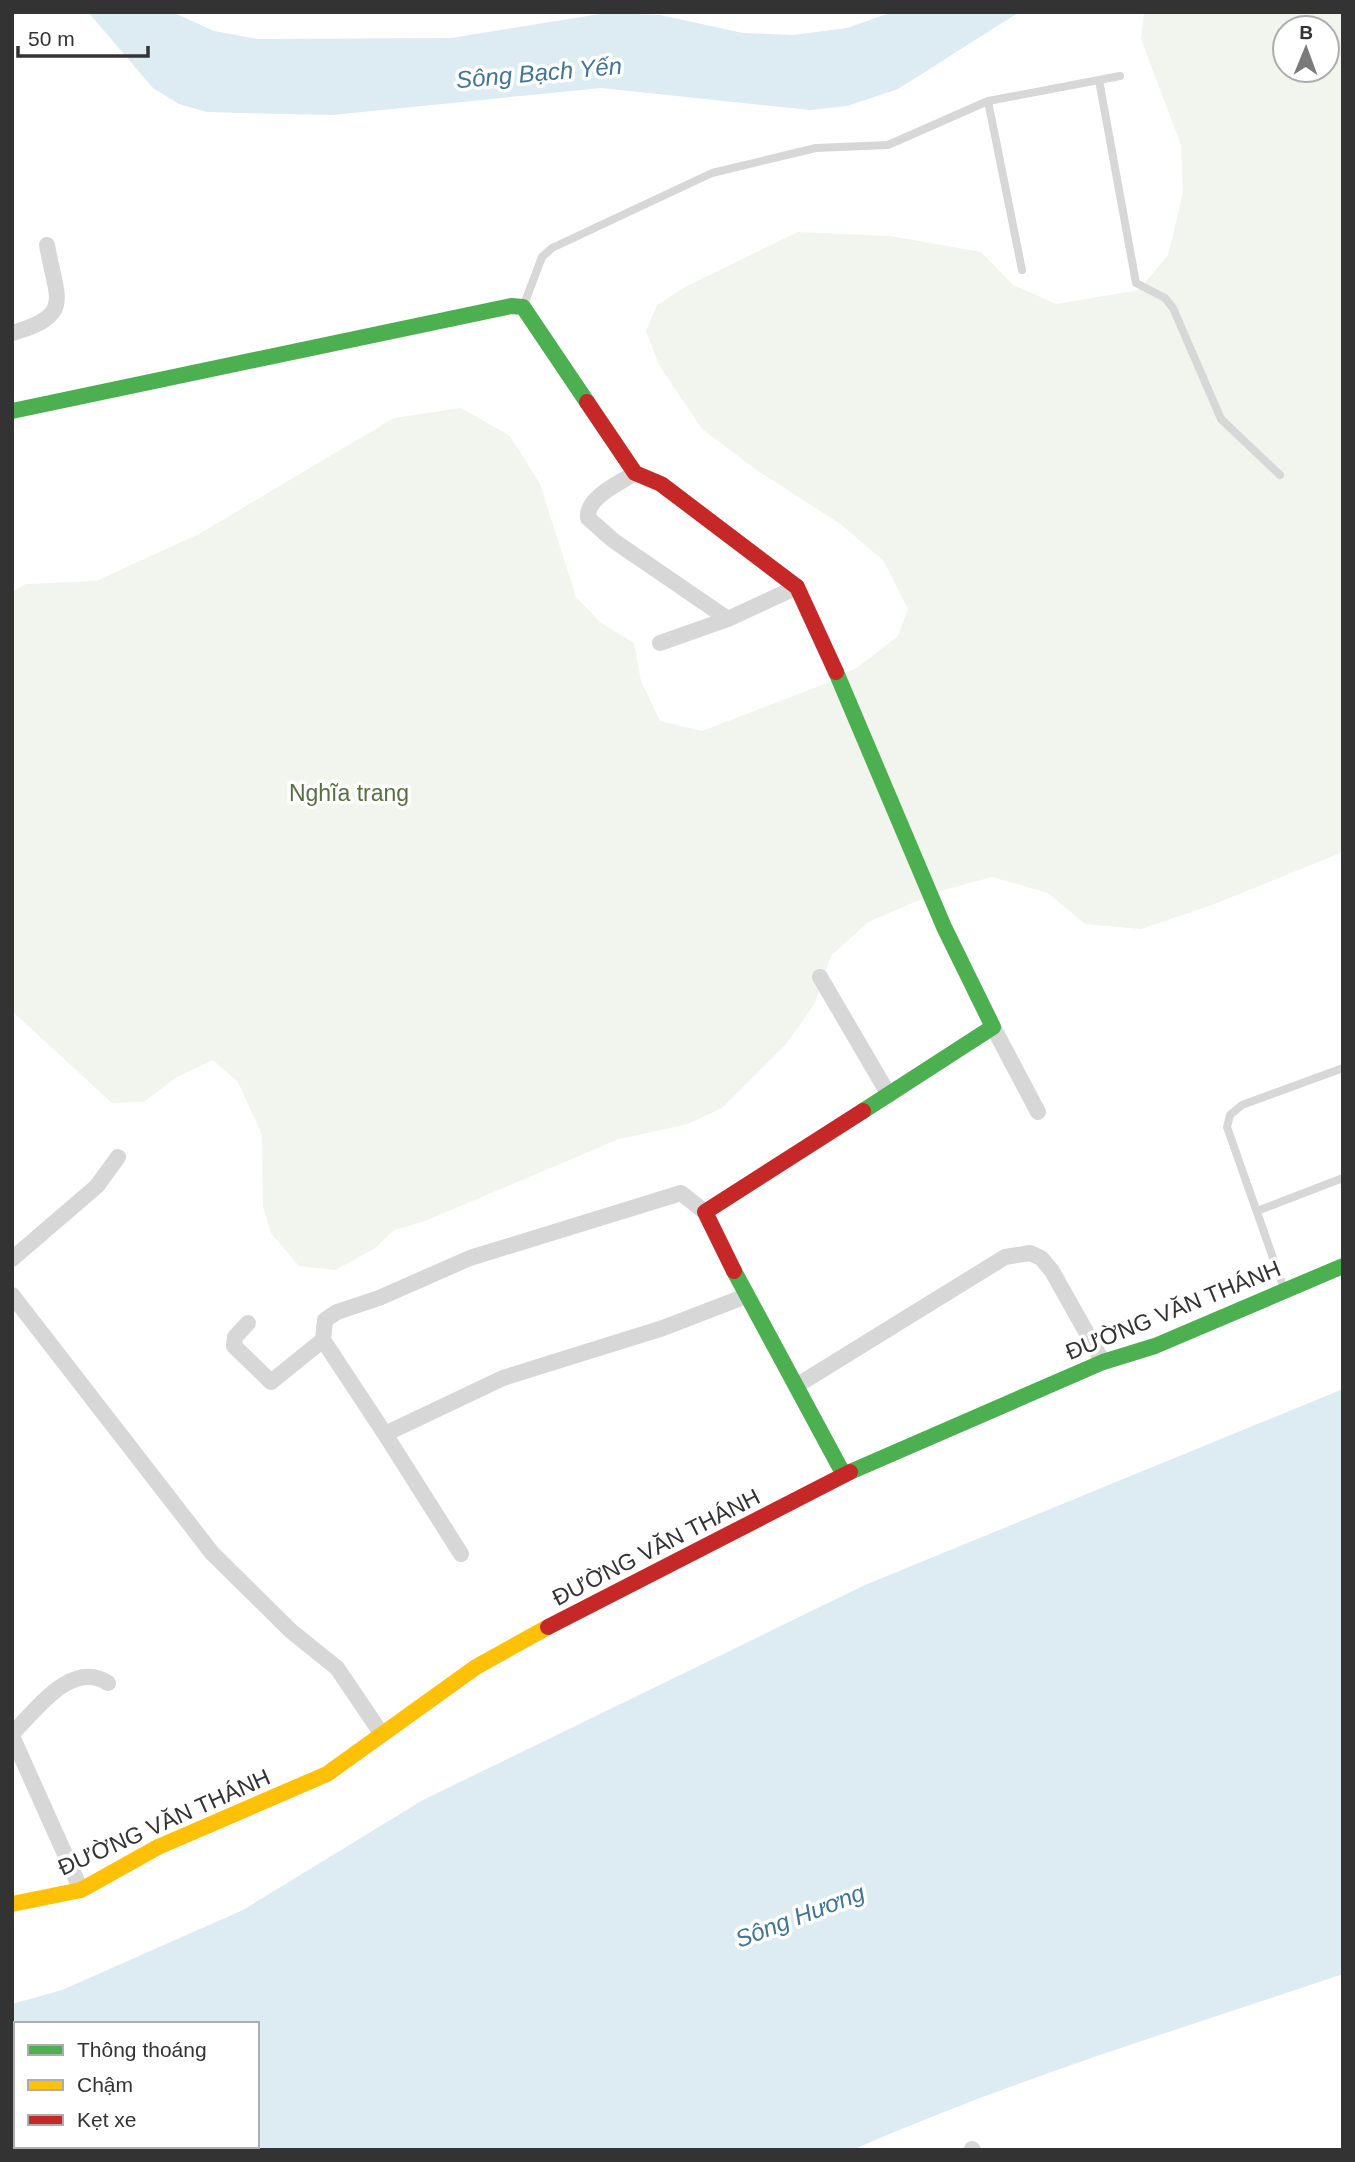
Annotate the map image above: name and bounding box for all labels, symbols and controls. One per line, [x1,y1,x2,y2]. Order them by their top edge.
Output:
scale bar [18,14,147,58]
north arrow [1271,14,1341,84]
text: B [1299,22,1313,43]
text: 50 m [28,27,75,50]
water label: Sông Bạch Yến [455,52,623,93]
park label: Nghĩa trang [289,780,409,806]
street label: ĐƯỜNG VĂN THÁNH [1062,1255,1284,1365]
street label: ĐƯỜNG VĂN THÁNH [548,1483,764,1611]
street label: ĐƯỜNG VĂN THÁNH [54,1763,274,1881]
water label: Sông Hương [731,1878,869,1953]
legend [14,2022,259,2148]
text: Thông thoáng [77,2038,207,2061]
text: Chậm [77,2073,133,2096]
text: Kẹt xe [77,2108,137,2131]

